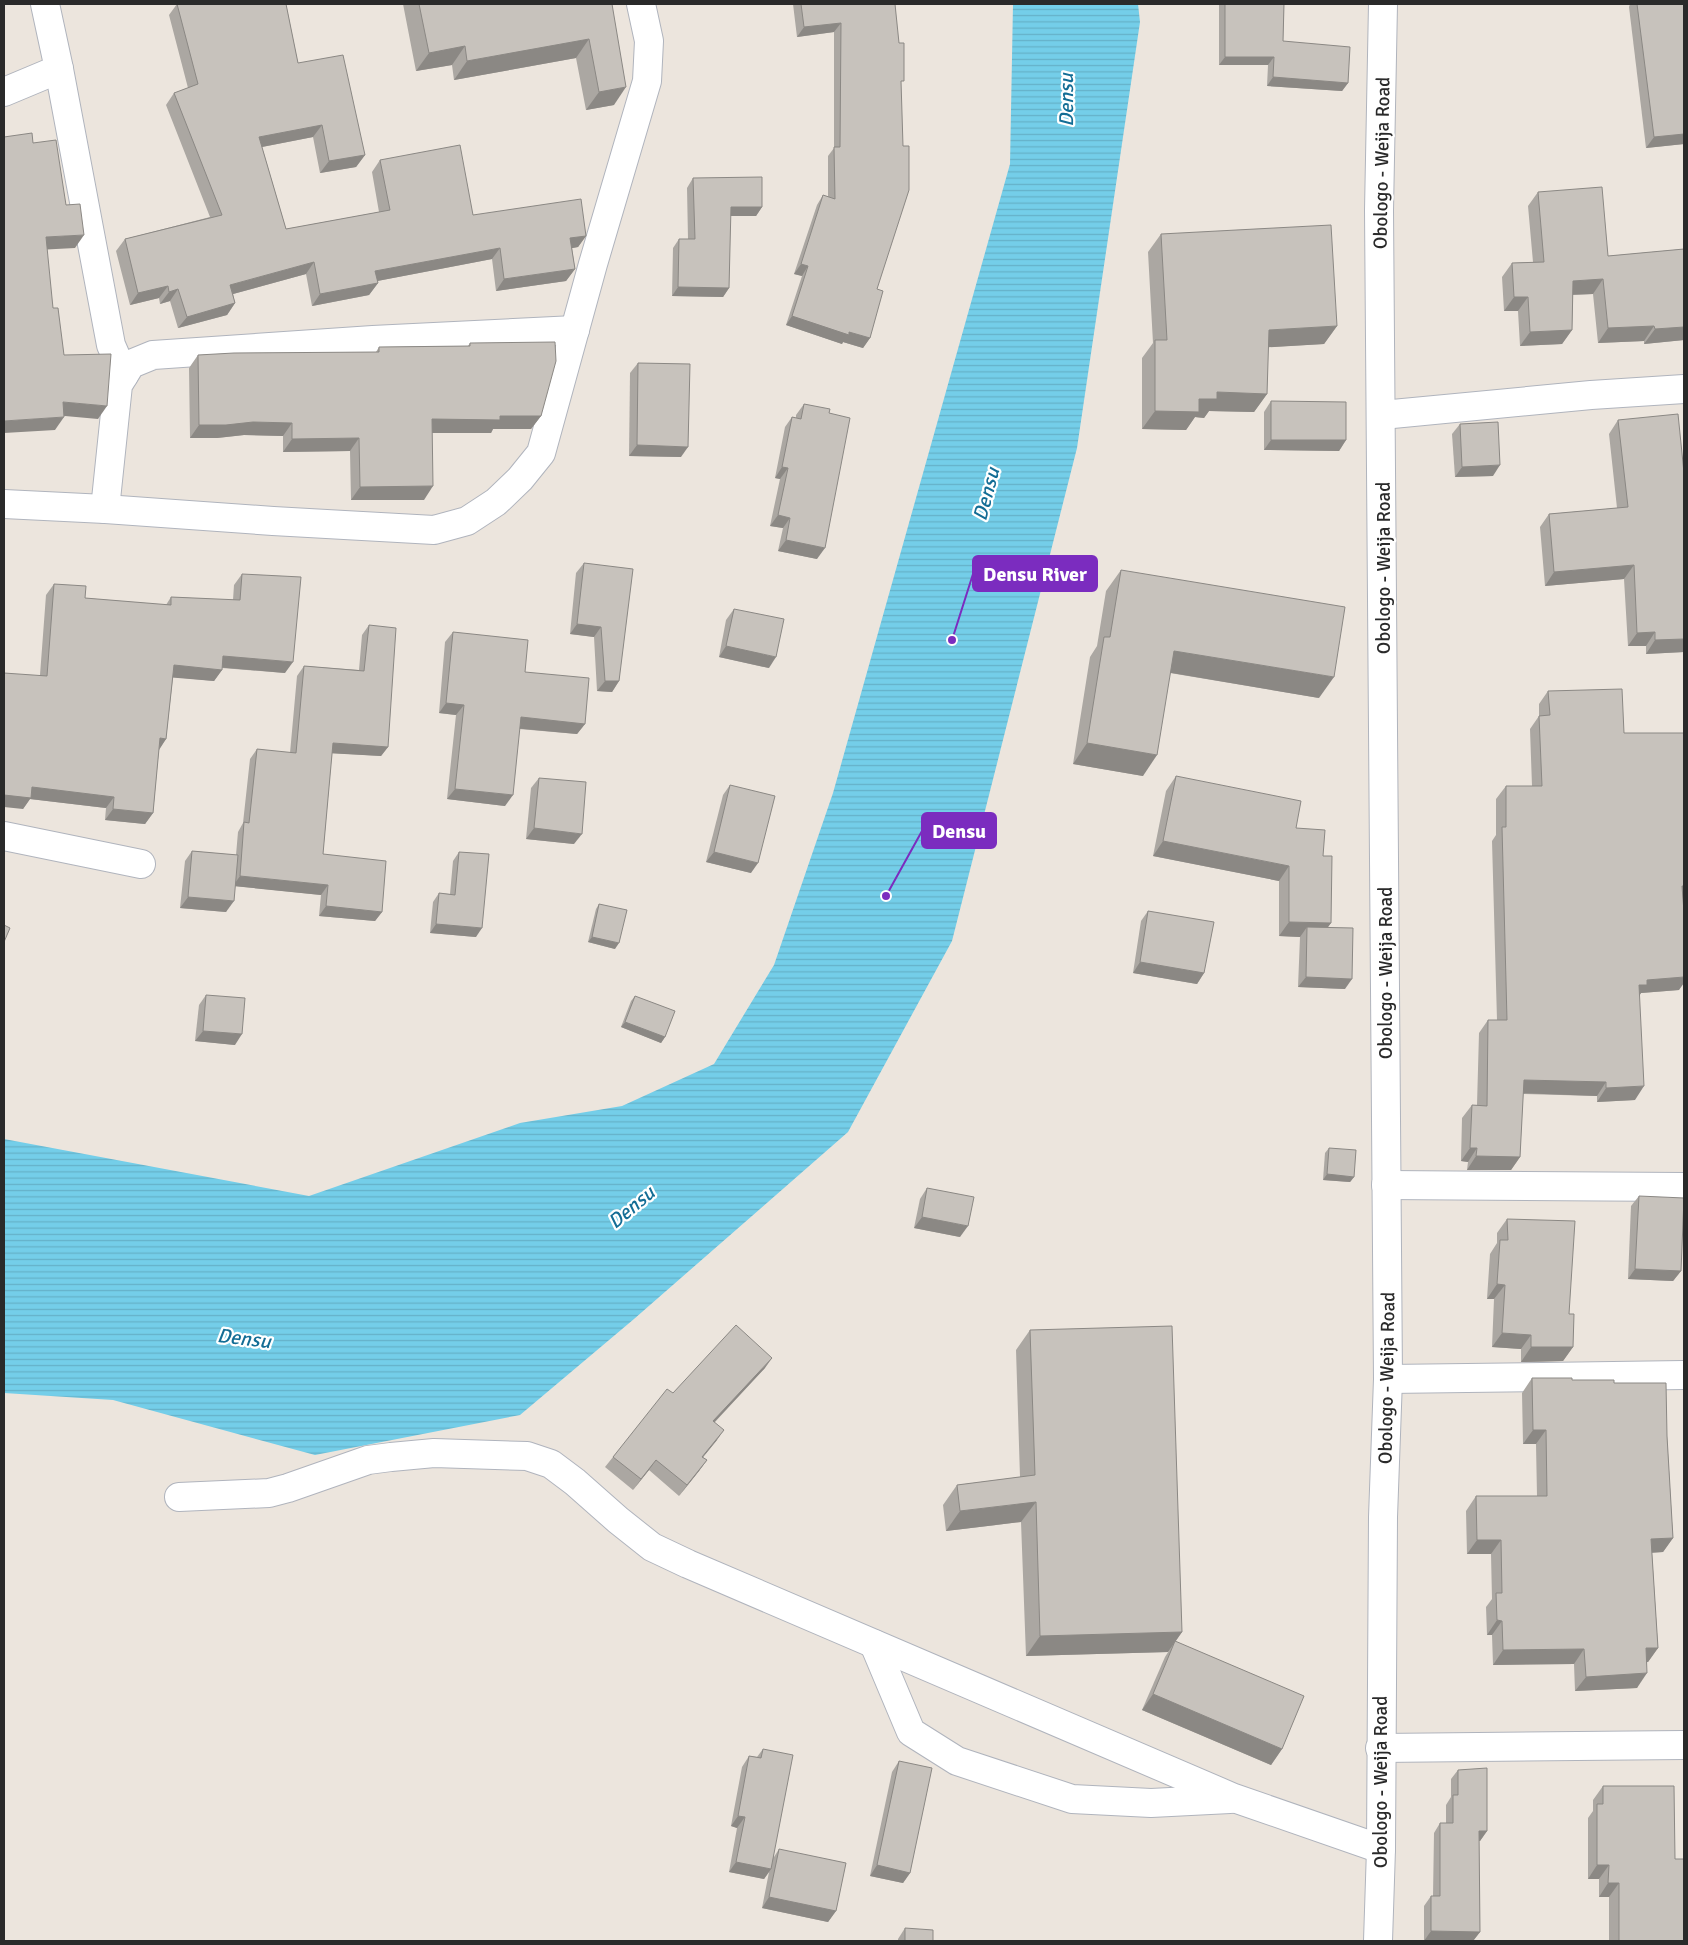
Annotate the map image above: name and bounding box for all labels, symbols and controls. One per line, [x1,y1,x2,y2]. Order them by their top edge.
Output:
water label: Densu [1054,72,1079,127]
street label: Obologo - Weija Road [1368,77,1396,249]
water label: Densu [967,464,1006,523]
street label: Obologo - Weija Road [1372,482,1396,654]
callout: Densu River [973,556,1097,591]
text: Densu River [983,562,1087,587]
callout: Densu [922,813,996,848]
text: Densu [932,819,986,844]
street label: Obologo - Weija Road [1374,887,1398,1059]
water label: Densu [603,1180,661,1234]
street label: Obologo - Weija Road [1373,1292,1401,1464]
water label: Densu [216,1323,273,1354]
street label: Obologo - Weija Road [1369,1696,1393,1868]

